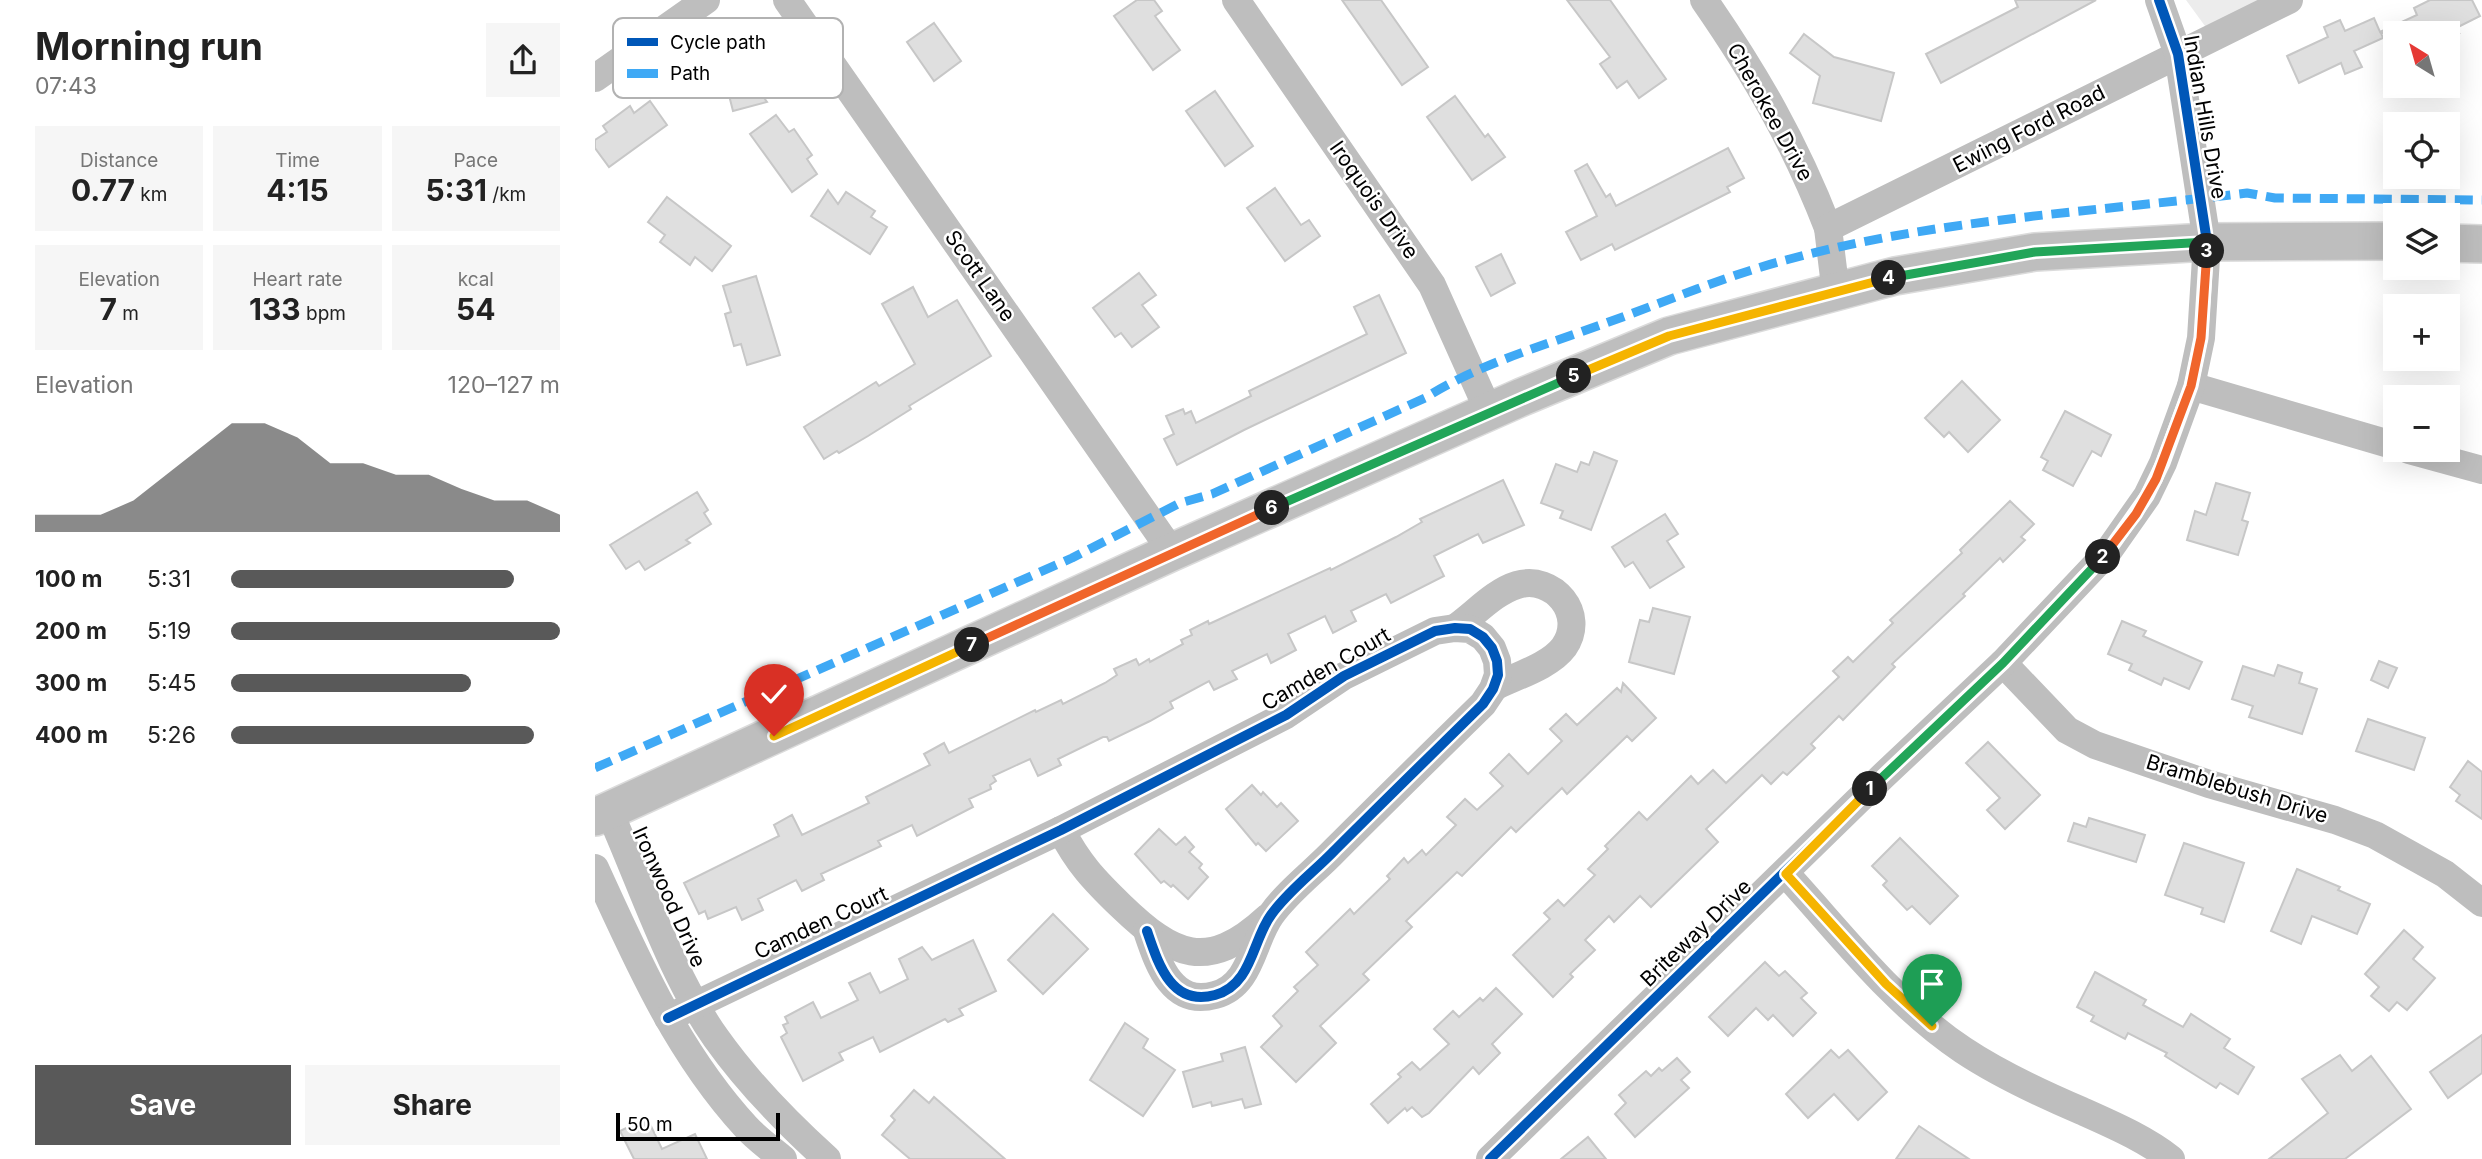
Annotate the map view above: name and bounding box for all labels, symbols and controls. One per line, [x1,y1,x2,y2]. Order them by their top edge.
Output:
legend [613,18,843,98]
north arrow [2383,21,2461,98]
map controls [2383,21,2460,462]
text: Morning run [35,23,263,69]
button: share [486,23,560,97]
text: Cycle path [670,31,766,54]
street label: Indian Hills Drive [2179,33,2232,201]
street label: Cherokee Drive [1722,38,1819,185]
text: Path [670,62,710,85]
text: 07:43 [35,72,97,100]
street label: Ewing Ford Road [1949,79,2109,178]
button: locate [2383,112,2460,189]
street label: Iroquois Drive [1325,136,1424,263]
text: Distance [80,149,158,172]
text: Time [275,149,320,172]
text: Pace [453,149,498,172]
text: 0.77 [71,172,135,208]
text: 4:15 [266,172,329,208]
text: 5:31 [425,172,487,208]
text: km [135,183,167,206]
text: /km [487,183,526,206]
button: layers [2383,203,2460,280]
street label: Scott Lane [940,225,1021,326]
pin: 3 [2189,233,2225,268]
text: 3 [2200,239,2213,262]
pin: 4 [1871,260,1907,296]
text: 4 [1882,266,1895,289]
text: Elevation [78,268,160,291]
text: Heart rate [252,268,342,291]
text: kcal [458,268,494,291]
text: 7 [99,291,117,327]
text: 133 [249,291,301,327]
text: 54 [456,291,496,327]
button: + [2383,294,2460,371]
text: m [117,302,139,325]
text: bpm [301,302,346,325]
pin: 5 [1557,358,1591,394]
text: 5 [1567,364,1580,387]
text: Elevation [35,371,134,399]
text: 120–127 m [448,371,560,399]
button: − [2383,385,2460,462]
pin: 6 [1255,490,1289,526]
text: 6 [1265,496,1278,519]
pin: 2 [2085,540,2121,574]
text: 2 [2097,545,2108,568]
text: 100 m [35,565,102,593]
text: 5:31 [147,565,191,593]
text: 200 m [35,617,107,645]
text: 5:19 [147,617,191,645]
street label: Camden Court [1257,622,1395,715]
pin: 7 [955,628,989,662]
text: 7 [966,633,977,656]
pin [744,664,804,736]
text: 300 m [35,669,107,697]
text: 5:45 [147,669,196,697]
icon: check [755,675,793,713]
text: 400 m [35,721,108,749]
text: 5:26 [147,721,196,749]
street label: Bramblebush Drive [2143,749,2331,828]
pin: 1 [1853,772,1887,806]
text: 1 [1865,777,1874,800]
street label: Ironwood Drive [627,823,712,971]
street label: Briteway Drive [1635,874,1756,992]
street label: Camden Court [750,881,892,964]
pin [1902,954,1962,1026]
icon: arrive [1913,965,1951,1003]
button: Save [35,1065,291,1145]
button: Share [305,1065,560,1145]
scale bar [616,1110,781,1142]
text: 50 m [627,1113,673,1136]

